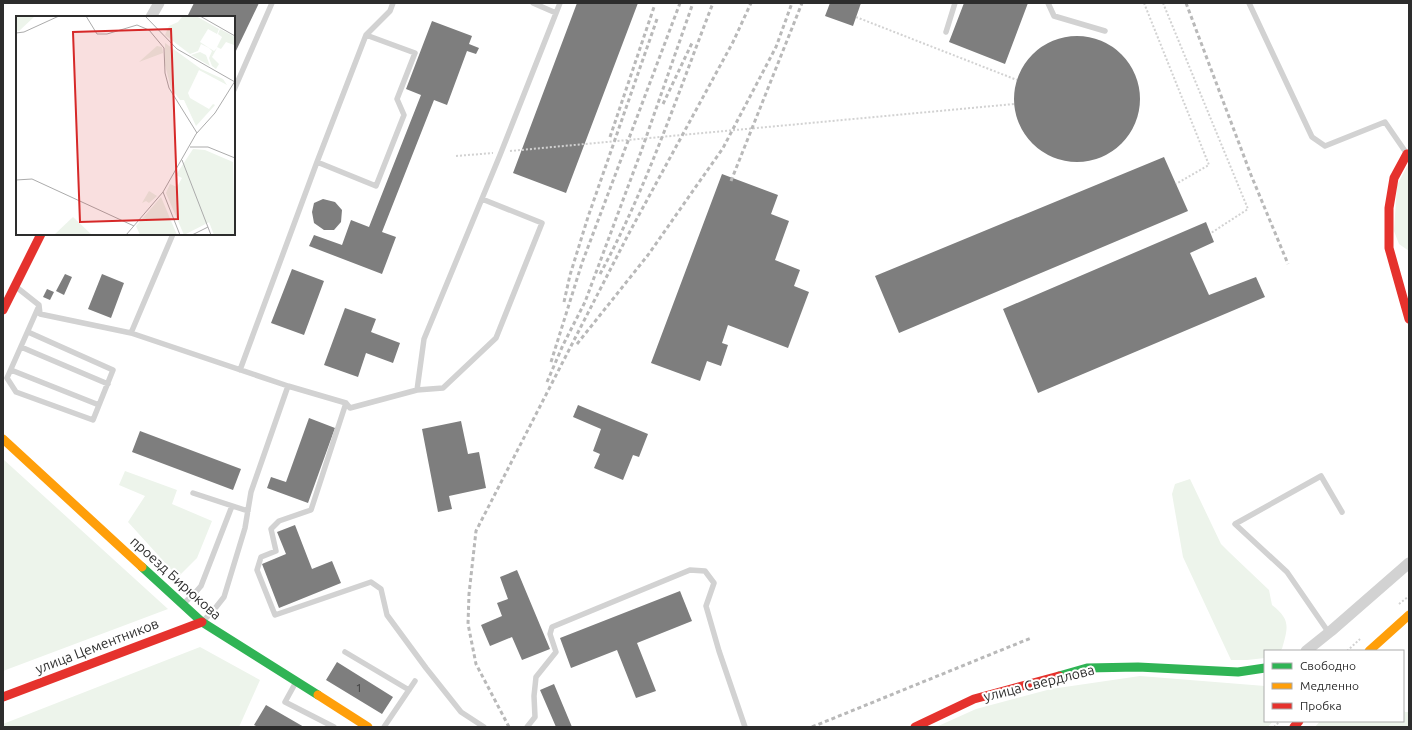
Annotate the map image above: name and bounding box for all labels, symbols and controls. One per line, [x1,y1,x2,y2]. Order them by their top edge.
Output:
inset map [16,16,235,235]
street label: проезд Бирюкова [127,533,225,623]
street label: улица Цементников [33,615,161,677]
legend [1264,650,1404,722]
text: Свободно [1300,659,1356,672]
street label: улица Свердлова [982,662,1096,704]
text: Медленно [1300,679,1359,692]
house number: 1 [356,681,362,694]
text: Пробка [1300,699,1342,712]

